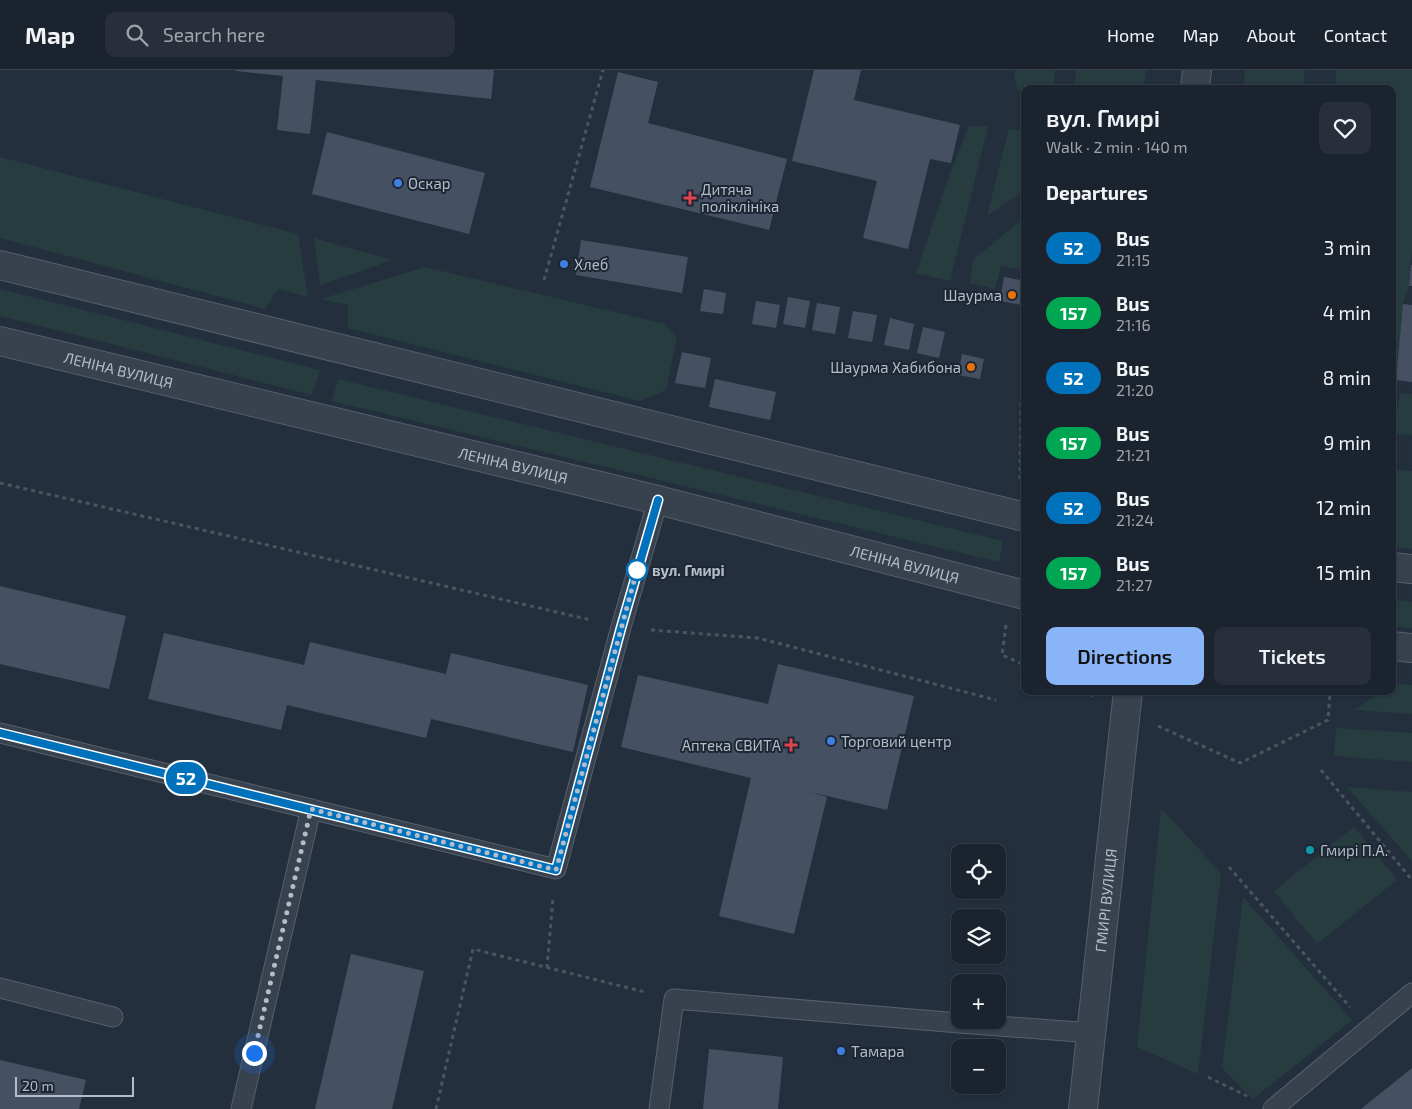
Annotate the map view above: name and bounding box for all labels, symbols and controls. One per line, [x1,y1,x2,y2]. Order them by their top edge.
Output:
search box [105,12,455,57]
text: Map [25,20,75,49]
icon: search [123,21,151,49]
text: Search here [163,23,265,46]
text: Home [1107,24,1155,46]
text: Map [1183,24,1219,46]
text: About [1247,24,1296,46]
text: Contact [1324,24,1387,46]
button: heart [1319,102,1371,154]
text: вул. Гмирi [1046,103,1160,132]
text: Walk · 2 min · 140 m [1046,137,1188,156]
place label: Оскар [408,174,450,192]
marker: Оскар [392,177,404,189]
place label: Дитяча поліклініка [701,180,779,215]
text: Departures [1046,181,1148,204]
marker: Дитяча поліклініка [683,191,697,205]
text: Bus [1116,227,1150,250]
text: 3 min [1324,236,1371,259]
text: 52 [1063,237,1084,259]
text: 21:15 [1116,250,1150,269]
place label: Хлеб [574,255,608,273]
marker: Хлеб [558,258,570,270]
place label: Шаурма [944,286,1002,305]
marker: Шаурма [1006,289,1018,301]
text: Bus [1116,292,1150,315]
text: 4 min [1323,301,1371,324]
text: 157 [1060,302,1087,324]
text: 21:16 [1116,315,1151,334]
street label: ЛЕНІНА ВУЛИЦЯ [62,348,175,392]
text: Bus [1116,357,1150,380]
place label: Шаурма Хабибона [830,358,961,377]
marker: Шаурма Хабибона [965,361,977,373]
text: 8 min [1323,366,1371,389]
text: 52 [1063,367,1084,389]
text: 21:20 [1116,380,1154,399]
text: Bus [1116,422,1150,445]
text: 9 min [1323,431,1371,454]
text: 157 [1060,432,1087,454]
street label: ЛЕНІНА ВУЛИЦЯ [457,443,570,487]
text: 21:21 [1116,445,1151,464]
text: Bus [1116,487,1150,510]
text: 12 min [1316,496,1371,519]
text: 52 [1063,497,1084,519]
text: 21:24 [1116,510,1154,529]
street label: ЛЕНІНА ВУЛИЦЯ [849,541,961,587]
text: Bus [1116,552,1150,575]
marker: вул. Гмирi [626,559,648,581]
place label: вул. Гмирi [652,561,725,579]
text: 15 min [1317,561,1371,584]
text: 157 [1060,562,1087,584]
text: 21:27 [1116,575,1152,594]
button: Directions [1046,627,1204,685]
button: Tickets [1214,627,1371,685]
place label: Торговий центр [841,732,952,750]
marker: Торговий центр [825,735,837,747]
place label: Аптека СВИТА [682,736,782,754]
marker: Аптека СВИТА [785,739,797,751]
line badge: 52 [164,762,208,794]
text: 52 [176,767,196,789]
place label: Гмирі П.А. [1320,841,1388,859]
map controls [951,844,1006,1094]
button: locate [951,844,1006,899]
marker: Гмирі П.А. [1304,844,1316,856]
street label: ГМИРІ ВУЛИЦЯ [1091,847,1120,953]
button: layers [951,909,1006,964]
button: + [951,974,1006,1029]
button: − [951,1039,1006,1094]
your location [242,1041,267,1066]
place label: Тамара [851,1042,905,1060]
marker: Тамара [835,1045,847,1057]
scale bar [15,1074,134,1097]
text: 20 m [22,1077,54,1094]

